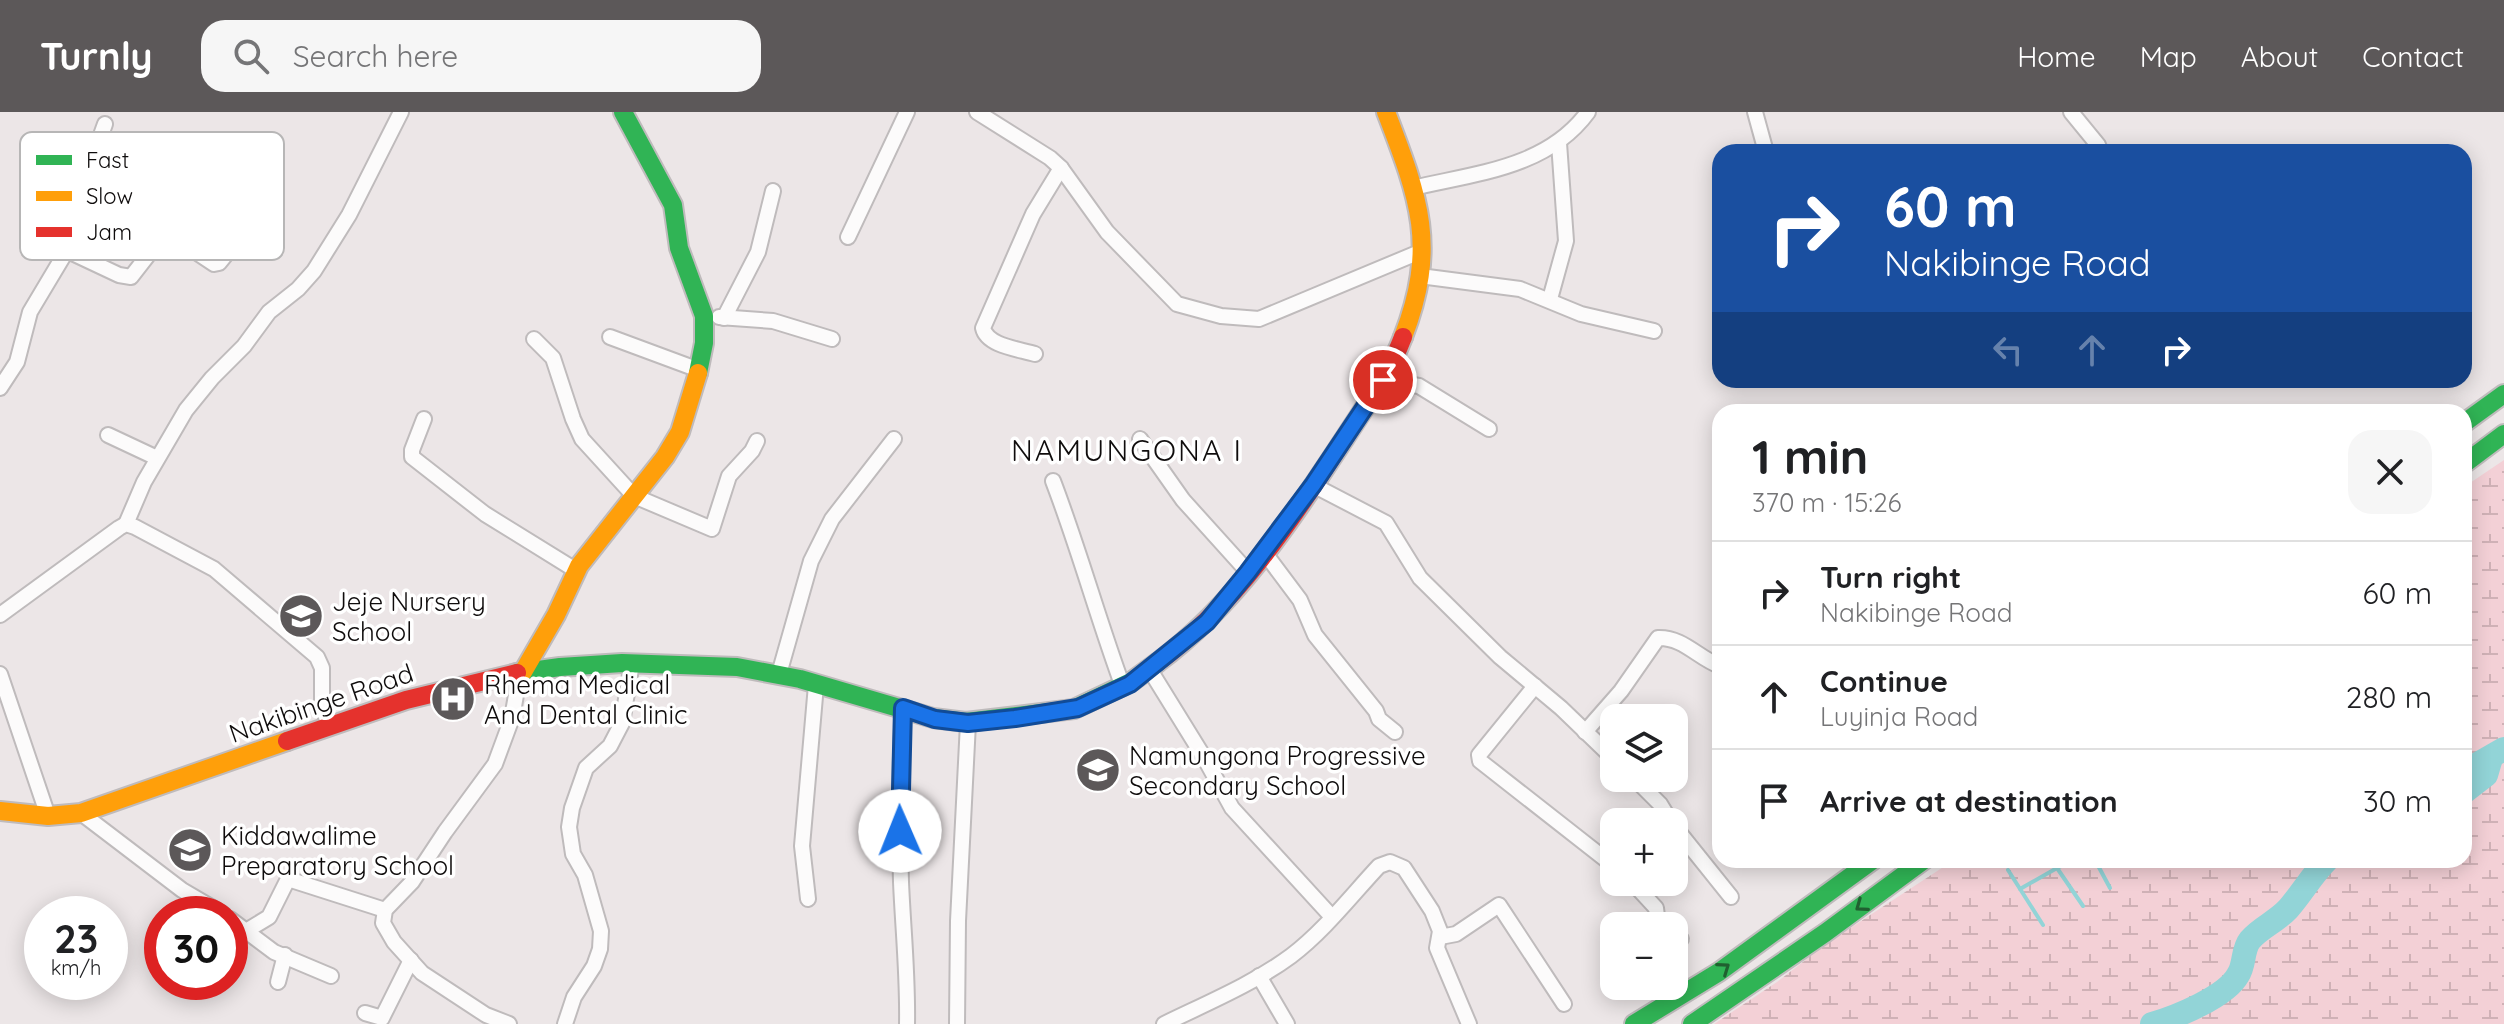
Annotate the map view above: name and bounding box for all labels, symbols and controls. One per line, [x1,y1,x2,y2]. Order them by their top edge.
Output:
search box [201,20,761,92]
text: Turnly [40,32,153,80]
icon: search [229,34,273,78]
text: Search here [293,37,458,75]
text: Home [2017,39,2096,74]
text: Map [2140,39,2197,74]
text: About [2241,39,2318,74]
text: Contact [2362,39,2464,74]
legend [20,132,284,260]
text: Fast [86,146,129,174]
text: 60 m [1884,171,2017,241]
icon: right [1752,176,1856,280]
text: Slow [86,182,133,210]
text: Jam [86,218,132,246]
text: Nakibinge Road [1884,240,2151,285]
icon: left [1986,328,2030,372]
icon: ahead [2070,328,2114,372]
icon: right [2154,328,2198,372]
pin [1349,346,1417,414]
icon: arrive [1361,358,1405,402]
text: 1 min [1752,426,1868,486]
button: close [2348,430,2432,514]
district label: NAMUNGONA I [1011,431,1243,469]
text: 370 m · 15:26 [1752,486,1902,519]
text: Turn right [1820,558,1961,596]
icon: right [1752,571,1796,615]
text: 60 m [2362,574,2432,612]
place label: Jeje Nursery School [332,585,486,648]
school or university icon: Jeje Nursery School [277,592,325,640]
text: Nakibinge Road [1820,596,2013,629]
street label: Nakibinge Road [225,656,417,750]
text: Continue [1820,662,1948,700]
place label: Rhema Medical And Dental Clinic [484,668,688,731]
hospital icon: Rhema Medical And Dental Clinic [429,675,477,723]
icon: ahead [1752,675,1796,719]
text: 280 m [2346,678,2432,716]
text: Luyinja Road [1820,700,1978,733]
map controls [1600,704,1688,1000]
button: layers [1600,704,1688,792]
place label: Namungona Progressive Secondary School [1129,739,1426,802]
school or university icon: Namungona Progressive Secondary School [1074,746,1122,794]
icon: arrive [1752,779,1796,823]
text: Arrive at destination [1820,782,2118,820]
text: 30 m [2363,782,2432,820]
position arrow [858,789,942,873]
button: + [1600,808,1688,896]
place label: Kiddawalime Preparatory School [221,819,454,882]
school or university icon: Kiddawalime Preparatory School [166,826,214,874]
speed limit sign: 30 [144,896,248,1000]
one-way arrow [1856,897,1870,911]
button: − [1600,912,1688,1000]
text: 23 [54,913,98,963]
text: km/h [51,955,101,980]
one-way arrow [1716,963,1730,978]

